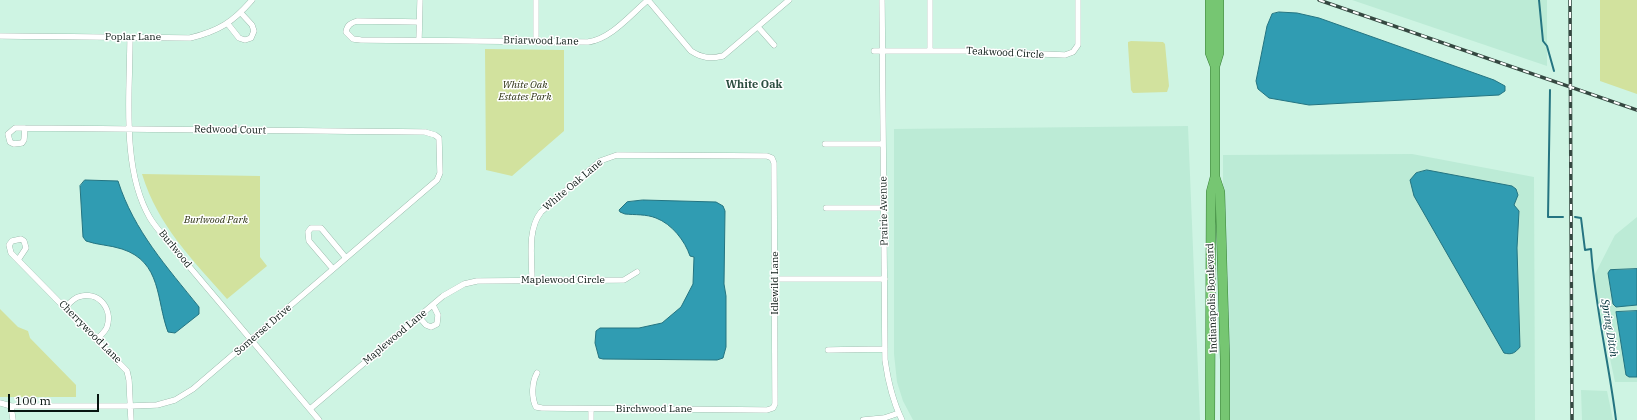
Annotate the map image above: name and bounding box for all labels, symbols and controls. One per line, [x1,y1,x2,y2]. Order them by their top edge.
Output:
street label: Poplar Lane [105,31,161,43]
street label: Briarwood Lane [503,34,579,48]
street label: Teakwood Circle [966,45,1044,61]
district label: White Oak [726,78,782,92]
park label: White Oak Estates Park [499,79,551,102]
street label: Redwood Court [194,123,266,137]
street label: White Oak Lane [541,157,605,213]
street label: Prairie Avenue [877,176,891,246]
park label: Burlwood Park [184,214,248,226]
street label: Burlwood [156,228,194,270]
street label: Indianapolis Boulevard [1204,243,1220,353]
street label: Idlewild Lane [769,251,781,315]
street label: Maplewood Circle [521,274,605,286]
street label: Cherrywood Lane [56,298,124,366]
water label: Spring Ditch [1598,298,1620,358]
street label: Somerset Drive [232,302,294,358]
street label: Maplewood Lane [361,307,429,367]
scale bar [10,386,101,412]
text: 100 m [15,393,51,408]
street label: Birchwood Lane [616,403,692,415]

